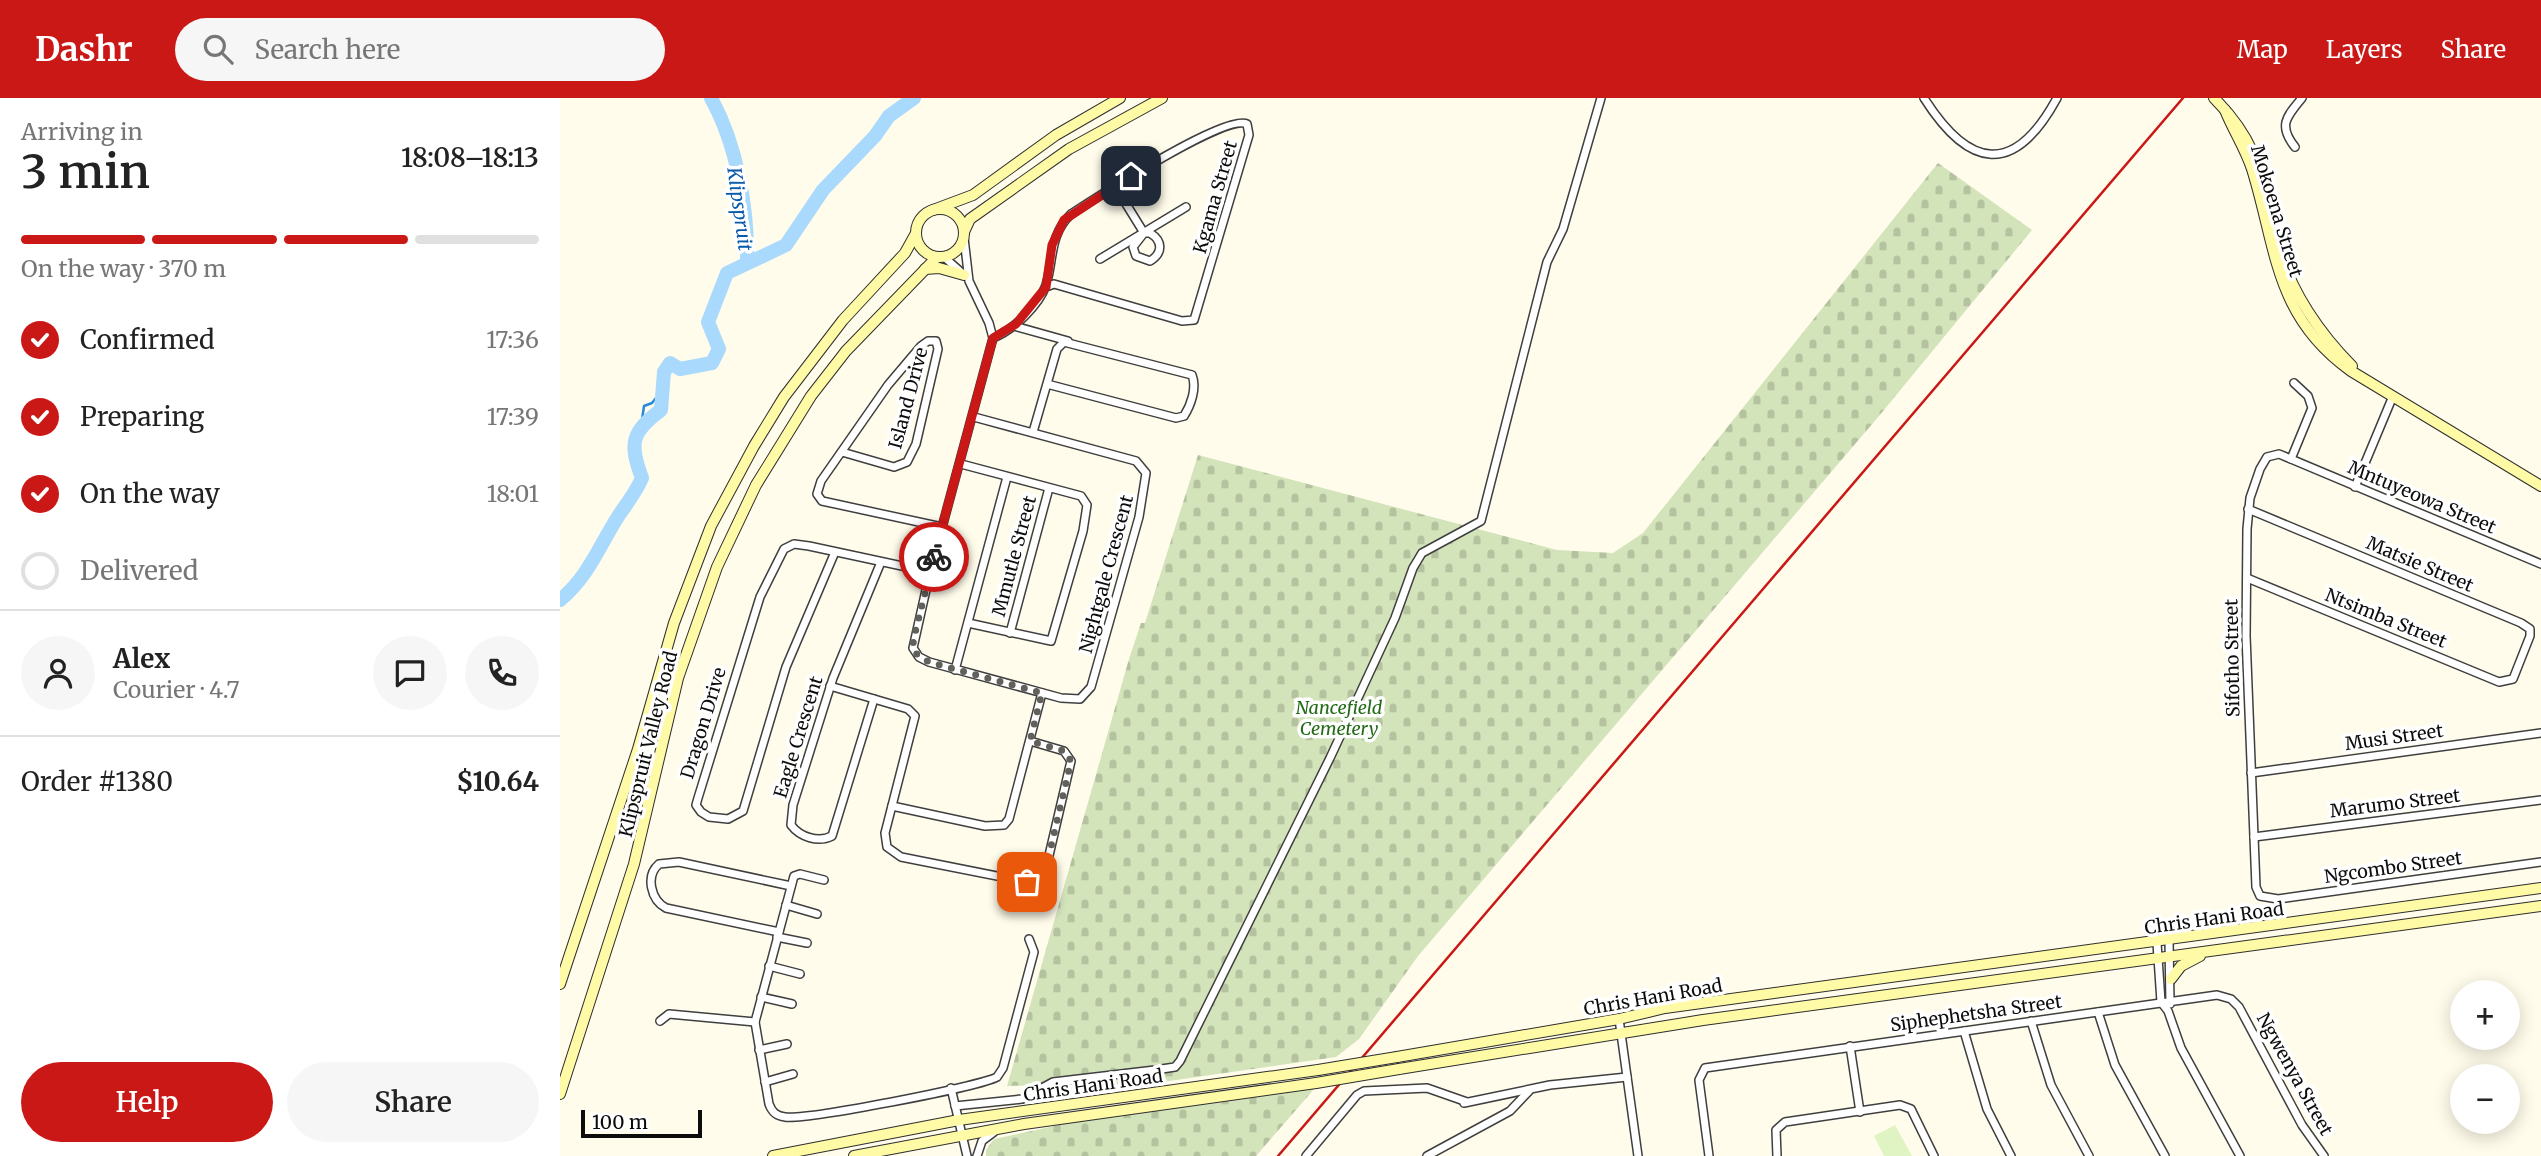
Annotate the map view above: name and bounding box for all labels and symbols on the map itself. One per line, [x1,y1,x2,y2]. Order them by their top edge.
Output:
street label: Kgama Street [1188,138,1242,256]
street label: Mokoena Street [2246,142,2308,280]
pin [1101,146,1161,206]
water label: Klipspruit [722,165,758,253]
street label: Island Drive [883,345,933,451]
street label: Mntuyeowa Street [2345,455,2499,539]
street label: Nightgale Crescent [1074,492,1138,656]
street label: Mmutle Street [987,493,1041,619]
courier [899,522,969,592]
street label: Matsie Street [2363,531,2477,597]
street label: Ntsimba Street [2322,583,2450,653]
street label: Sifotho Street [2219,599,2245,717]
street label: Klipspruit Valley Road [614,648,682,839]
street label: Dragon Drive [675,665,731,781]
street label: Eagle Crescent [769,673,827,801]
park label: Nancefield Cemetery [1296,696,1383,740]
street label: Musi Street [2343,719,2445,755]
street label: Marumo Street [2329,784,2461,822]
street label: Ngcombo Street [2323,846,2463,888]
pin [997,852,1057,912]
street label: Chris Hani Road [2143,897,2285,939]
street label: Chris Hani Road [1582,973,1724,1021]
street label: Siphephetsha Street [1889,990,2063,1036]
street label: Ngwenya Street [2252,1009,2338,1139]
street label: Chris Hani Road [1022,1064,1164,1106]
scale bar [581,1107,702,1139]

